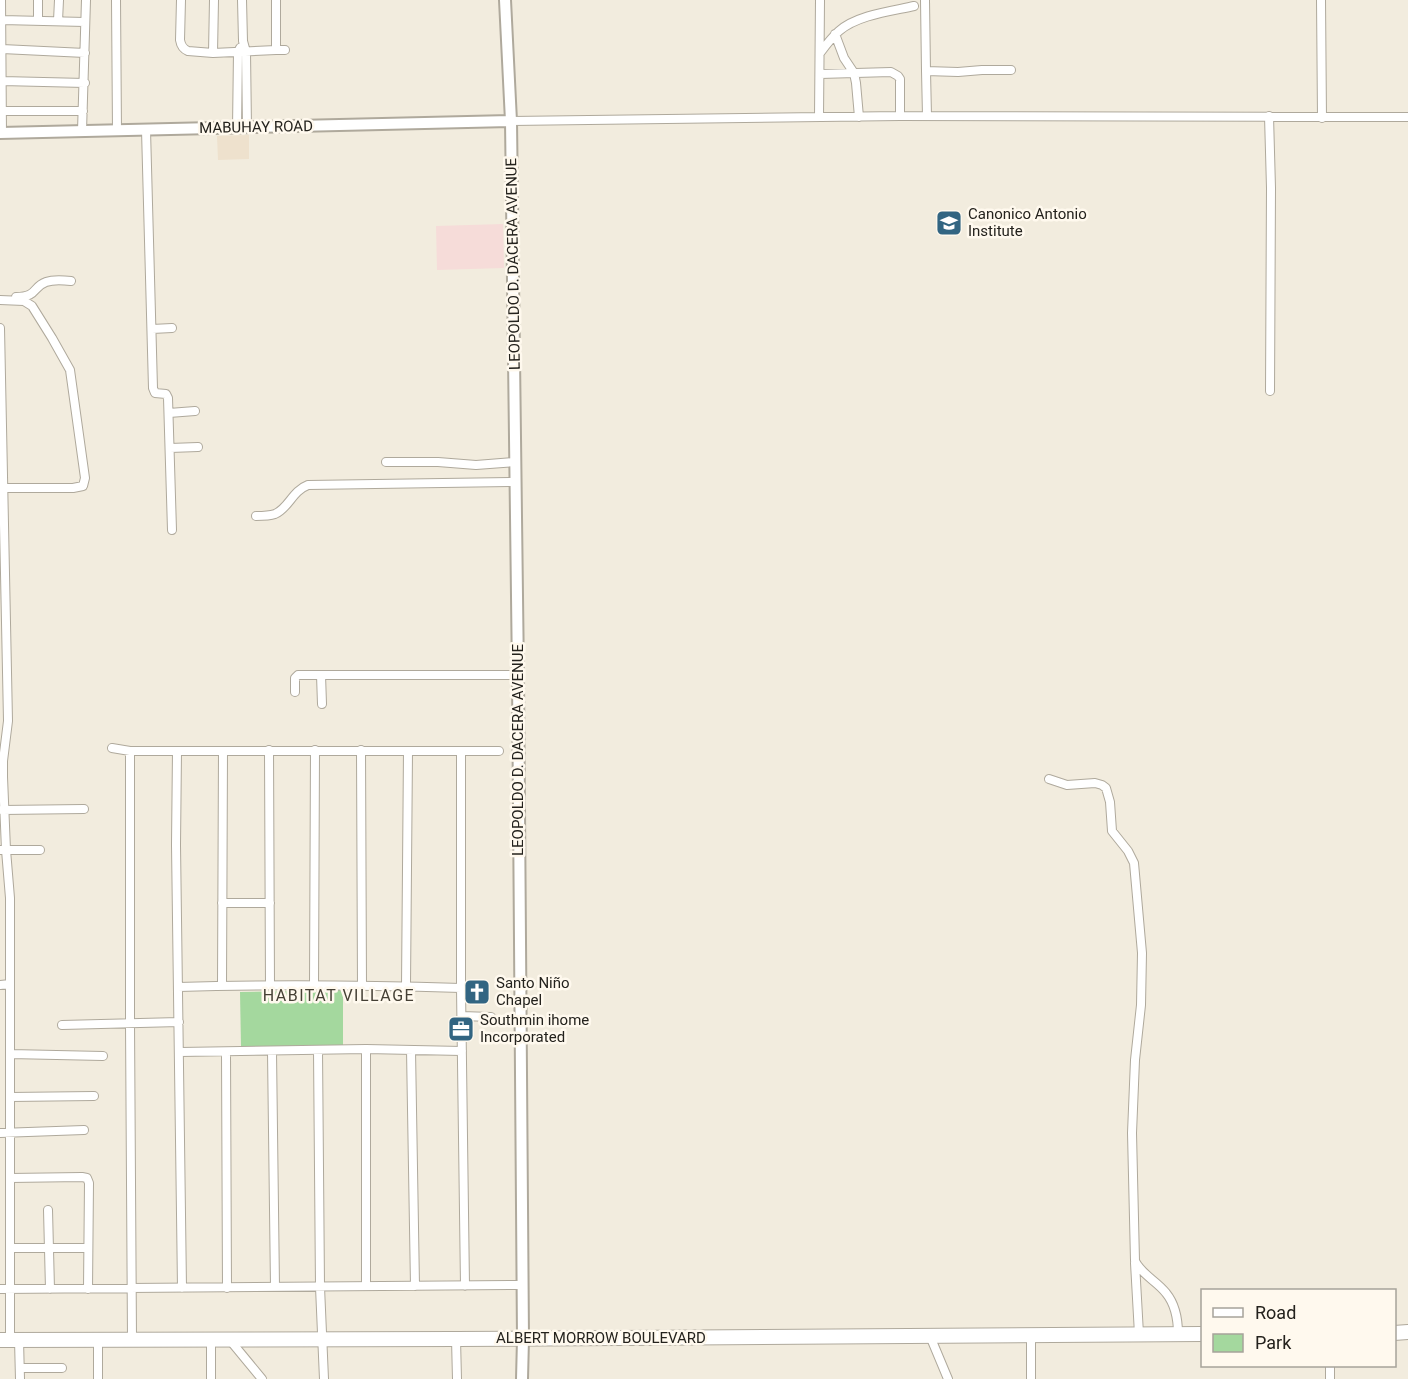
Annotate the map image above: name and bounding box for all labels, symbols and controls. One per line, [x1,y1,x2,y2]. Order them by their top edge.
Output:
street label: MABUHAY ROAD [199,117,313,137]
street label: LEOPOLDO D. DACERA AVENUE [502,157,524,370]
place label: Canonico Antonio Institute [968,205,1087,240]
school or university icon: Canonico Antonio Institute [934,208,964,238]
street label: LEOPOLDO D. DACERA AVENUE [509,644,527,856]
place label: Santo Niño Chapel [496,974,570,1009]
church icon: Santo Niño Chapel [462,977,492,1007]
district label: HABITAT VILLAGE [263,986,415,1005]
place label: Southmin ihome Incorporated [480,1011,589,1046]
office icon: Southmin ihome Incorporated [446,1014,476,1044]
legend [1201,1289,1396,1367]
text: Road [1255,1302,1296,1323]
street label: ALBERT MORROW BOULEVARD [496,1329,706,1347]
text: Park [1255,1332,1292,1353]

